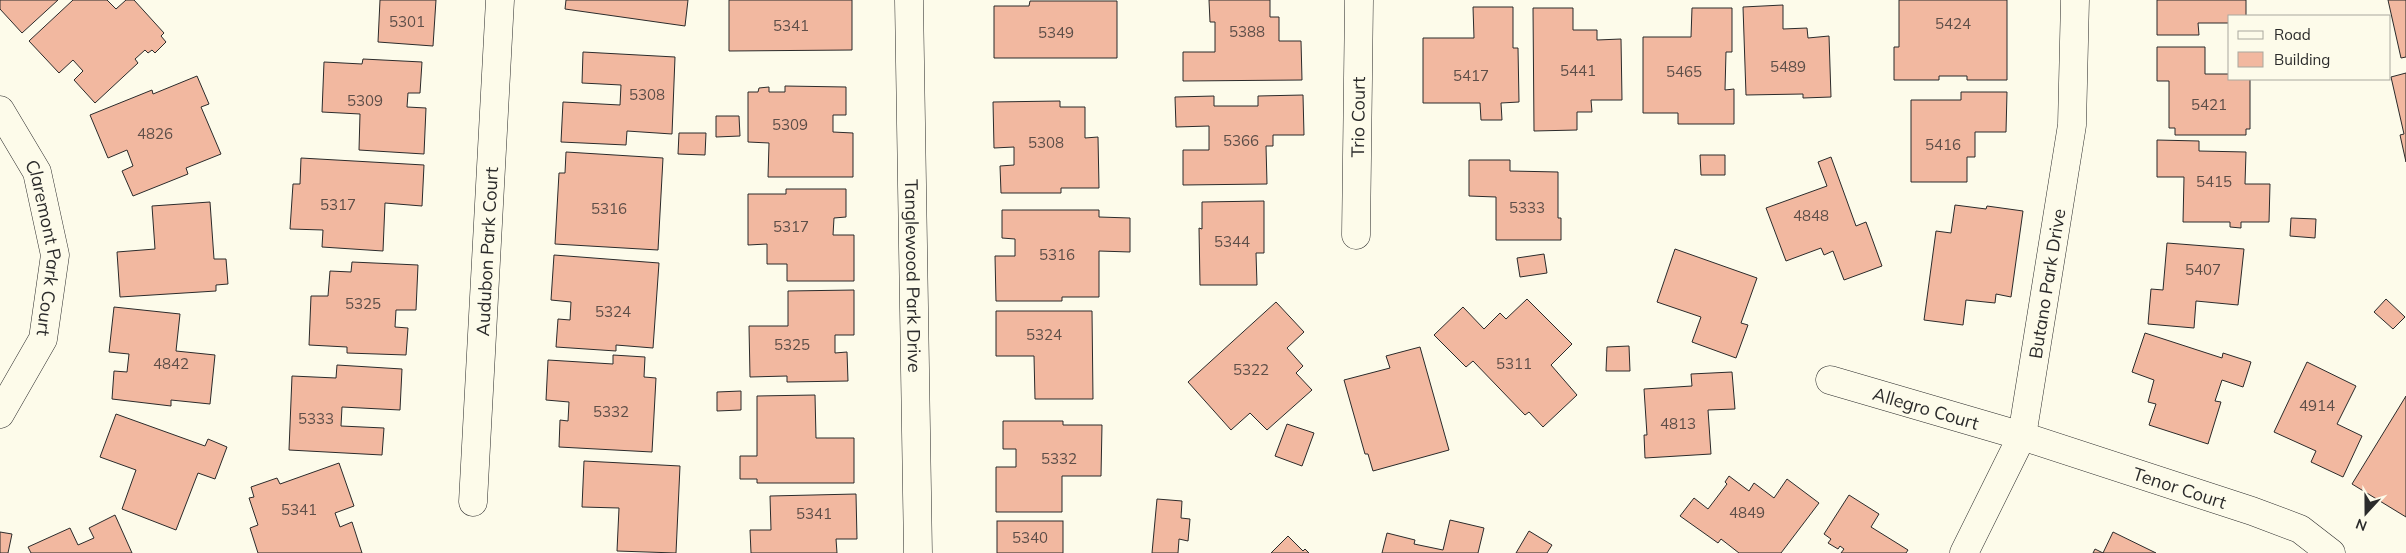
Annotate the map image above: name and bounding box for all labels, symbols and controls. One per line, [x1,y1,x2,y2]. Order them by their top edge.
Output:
house number: 5301 [389,12,425,31]
house number: 5424 [1935,14,1971,33]
legend [2228,15,2391,80]
house number: 5341 [773,16,809,35]
house number: 5388 [1229,22,1265,41]
house number: 5349 [1038,23,1074,42]
text: Road [2274,25,2311,44]
text: Building [2274,50,2330,69]
house number: 5489 [1770,57,1806,76]
house number: 5441 [1560,61,1596,80]
house number: 5465 [1666,62,1702,81]
house number: 5417 [1453,66,1489,85]
street label: Trio Court [1345,76,1370,158]
house number: 5308 [629,85,665,104]
house number: 5309 [347,91,383,110]
house number: 5421 [2191,95,2227,114]
house number: 5309 [772,115,808,134]
house number: 4826 [137,124,173,143]
house number: 5366 [1223,131,1259,150]
house number: 5308 [1028,133,1064,152]
house number: 5416 [1925,135,1961,154]
street label: Claremont Park Court [20,155,67,337]
street label: Audubon Park Court [470,166,503,337]
house number: 5415 [2196,172,2232,191]
street label: Tanglewood Park Drive [900,179,927,373]
house number: 5317 [320,195,356,214]
house number: 5333 [1509,198,1545,217]
house number: 5316 [591,199,627,218]
house number: 4848 [1793,206,1829,225]
street label: Butano Park Drive [2023,207,2070,360]
house number: 5317 [773,217,809,236]
house number: 5344 [1214,232,1250,251]
house number: 5316 [1039,245,1075,264]
house number: 5407 [2185,260,2221,279]
house number: 5325 [345,294,381,313]
house number: 5324 [595,302,631,321]
house number: 5324 [1026,325,1062,344]
house number: 5325 [774,335,810,354]
house number: 4842 [153,354,189,373]
house number: 5311 [1496,354,1532,373]
house number: 5322 [1233,360,1269,379]
street label: Allegro Court [1870,382,1982,434]
house number: 4914 [2299,396,2335,415]
house number: 5332 [593,402,629,421]
house number: 5333 [298,409,334,428]
house number: 4813 [1660,414,1696,433]
house number: 5332 [1041,449,1077,468]
street label: Tenor Court [2130,461,2230,513]
north arrow [2341,488,2391,538]
house number: 5341 [281,500,317,519]
house number: 4849 [1729,503,1765,522]
house number: 5341 [796,504,832,523]
text: N [2353,515,2370,535]
house number: 5340 [1012,528,1048,547]

